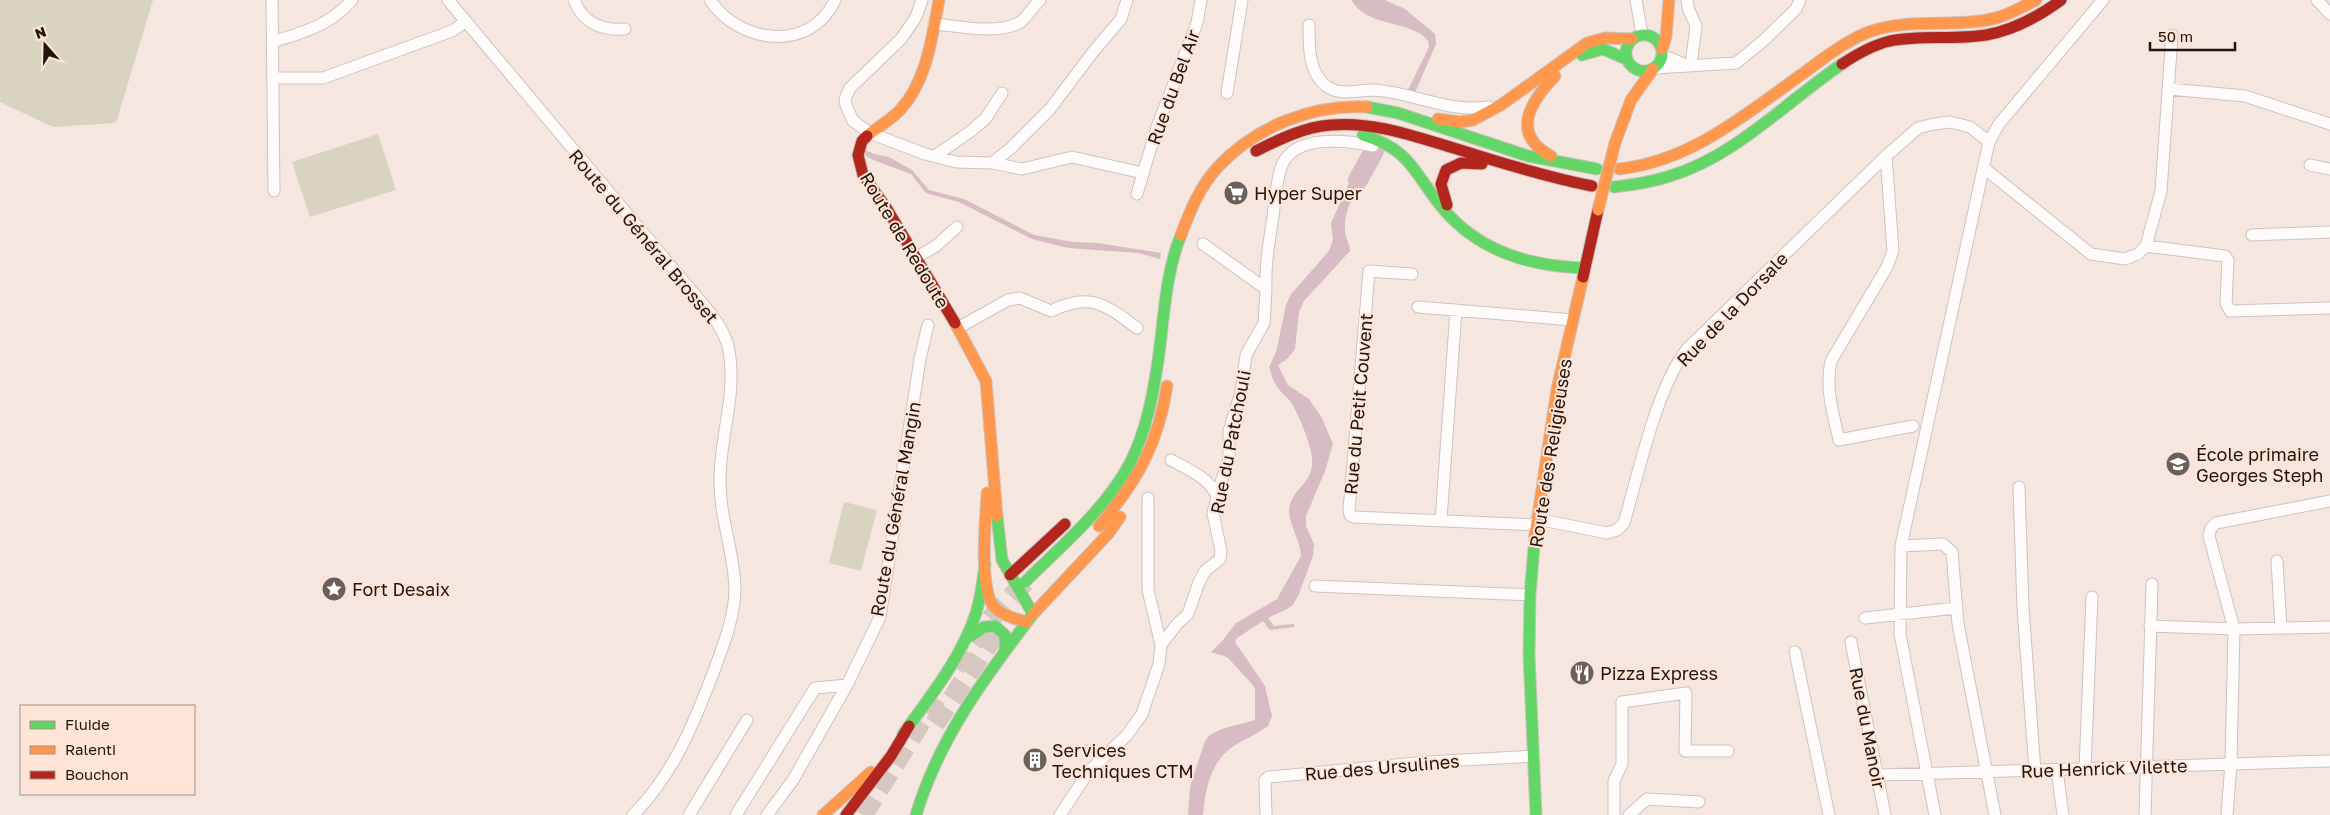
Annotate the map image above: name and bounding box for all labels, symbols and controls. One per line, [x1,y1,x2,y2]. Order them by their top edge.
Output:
north arrow [20,20,70,70]
scale bar [2150,20,2235,52]
text: N [32,23,48,42]
street label: Rue du Bel Air [1142,26,1204,148]
text: 50 m [2158,27,2193,45]
street label: Route du Général Brosset [565,144,723,328]
street label: Route de Redoute [856,168,954,312]
supermarket icon: Hyper Super [1223,180,1249,206]
place label: Hyper Super [1254,182,1362,204]
street label: Rue de la Dorsale [1672,247,1792,371]
street label: Rue du Petit Couvent [1339,312,1377,496]
street label: Route des Religieuses [1524,357,1576,549]
street label: Rue du Patchouli [1205,368,1255,516]
street label: Route du Général Mangin [865,400,925,618]
place label: École primaire Georges Steph [2196,443,2323,486]
school or university icon: École primaire Georges Steph [2165,451,2191,477]
place icon: Fort Desaix [321,576,347,602]
place label: Fort Desaix [352,578,450,600]
restaurant icon: Pizza Express [1569,660,1595,686]
place label: Pizza Express [1600,662,1718,684]
street label: Rue du Manoir [1845,665,1891,791]
legend [20,705,195,795]
text: Fluide [65,715,110,733]
place label: Services Techniques CTM [1052,739,1194,782]
text: Ralenti [65,740,116,758]
building icon: Services Techniques CTM [1022,747,1048,773]
street label: Rue des Ursulines [1304,749,1460,785]
street label: Rue Henrick Vilette [2020,754,2188,782]
text: Bouchon [65,765,129,783]

